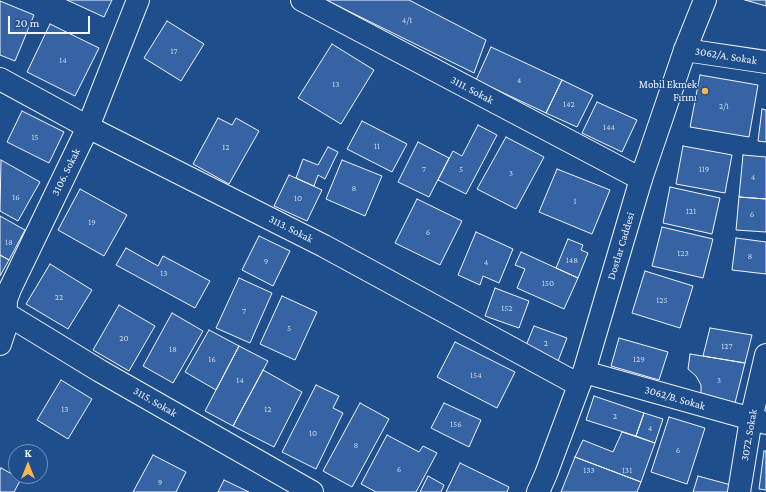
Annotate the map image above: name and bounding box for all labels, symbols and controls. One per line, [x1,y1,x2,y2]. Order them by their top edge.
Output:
scale bar [10,8,92,34]
house number: 4/1 [402,15,412,25]
text: 20 m [15,16,39,30]
street label: 3062/A. Sokak [694,45,758,67]
house number: 17 [170,46,178,56]
house number: 14 [59,55,67,65]
street label: 3111. Sokak [448,73,496,107]
house number: 4 [517,75,521,85]
place label: Mobil Ekmek Fırını [639,78,697,104]
house number: 13 [332,79,340,89]
marker: Mobil Ekmek Fırını [700,86,710,96]
house number: 142 [563,99,575,109]
house number: 2/1 [719,101,729,111]
house number: 144 [603,122,615,132]
house number: 15 [31,132,39,142]
house number: 11 [374,141,380,151]
house number: 12 [222,142,230,152]
street label: 3106. Sokak [49,146,83,198]
house number: 7 [422,164,426,174]
house number: 5 [459,164,463,174]
house number: 119 [699,164,709,174]
house number: 3 [509,168,513,178]
house number: 4 [751,172,755,182]
house number: 8 [352,183,356,193]
house number: 16 [12,192,20,202]
house number: 10 [294,193,302,203]
house number: 1 [574,196,576,206]
house number: 121 [686,206,696,216]
house number: 6 [750,209,754,219]
street label: Dostlar Caddesi [604,211,638,281]
street label: 3113. Sokak [266,212,316,246]
house number: 19 [88,217,96,227]
house number: 6 [426,227,430,237]
house number: 18 [5,237,13,247]
house number: 123 [677,248,689,258]
house number: 8 [748,251,752,261]
house number: 148 [566,255,578,265]
house number: 9 [264,256,268,266]
house number: 4 [484,257,488,267]
house number: 13 [160,268,168,278]
house number: 150 [542,278,554,288]
house number: 22 [55,292,63,302]
house number: 125 [656,295,668,305]
house number: 152 [501,303,513,313]
house number: 7 [242,306,246,316]
house number: 5 [287,323,291,333]
house number: 20 [119,333,129,343]
house number: 2 [544,338,548,348]
house number: 127 [721,341,733,351]
house number: 18 [169,344,177,354]
house number: 16 [208,354,216,364]
house number: 129 [633,354,645,364]
house number: 154 [470,370,482,380]
house number: 14 [236,375,244,385]
house number: 3 [717,375,721,385]
street label: 3062/B. Sokak [643,383,707,413]
street label: 3115. Sokak [131,384,179,420]
house number: 13 [61,404,69,414]
house number: 12 [264,404,272,414]
street label: 3072. Sokak [738,408,760,462]
house number: 2 [613,411,617,421]
house number: 156 [450,419,462,429]
house number: 4 [648,423,652,433]
house number: 10 [309,428,317,438]
house number: 8 [354,440,358,450]
north arrow [8,444,48,484]
house number: 6 [676,445,680,455]
text: K [24,447,32,459]
house number: 6 [397,464,401,474]
house number: 133 [583,465,595,475]
house number: 131 [622,465,632,475]
house number: 9 [158,477,162,487]

